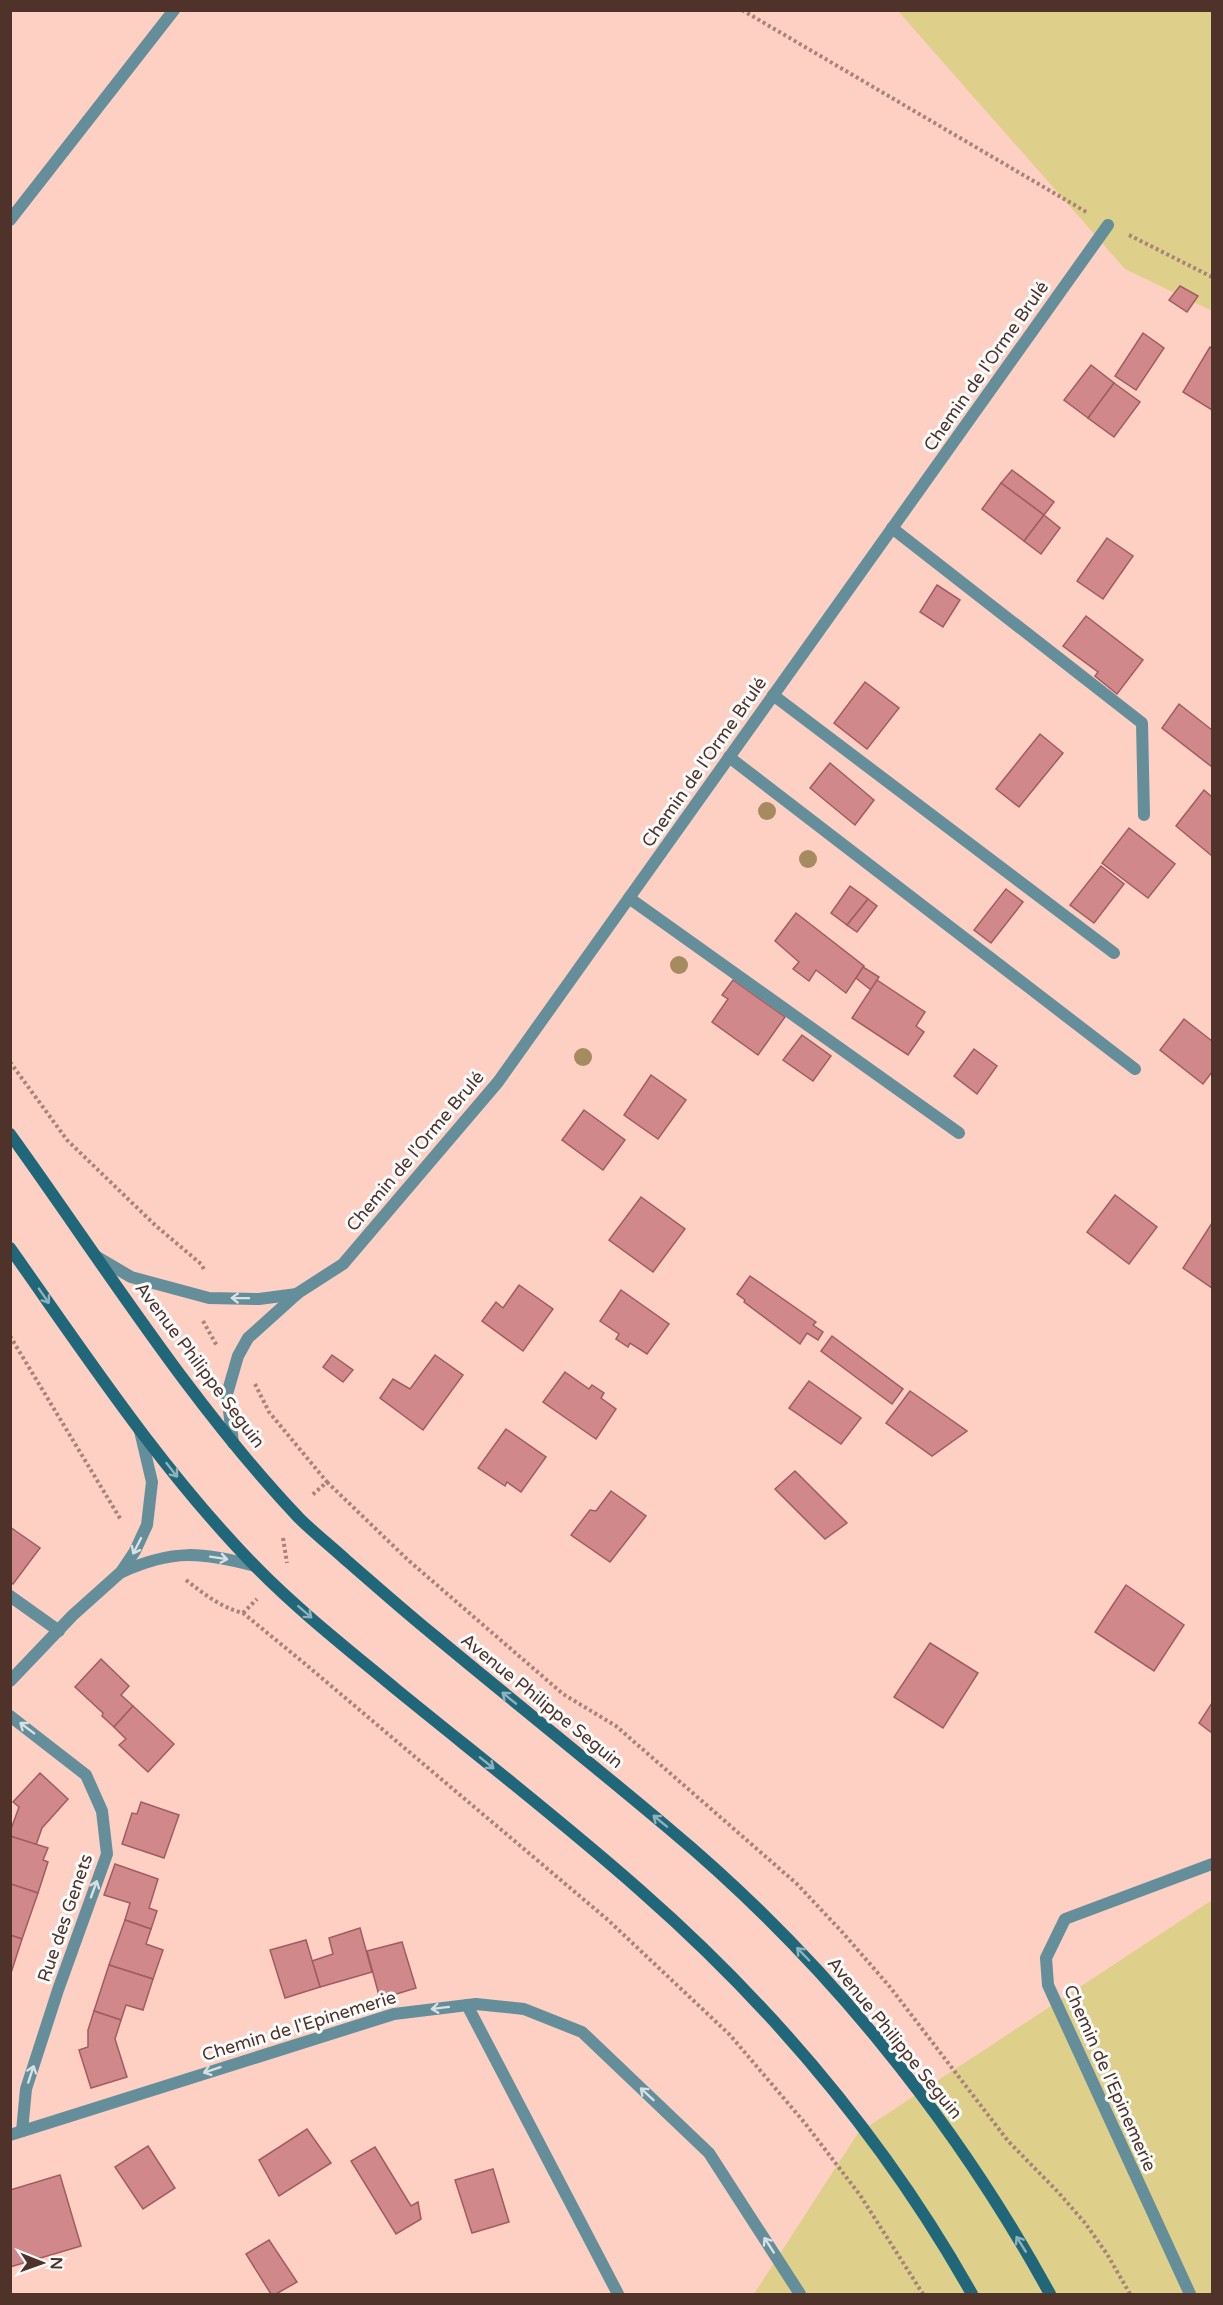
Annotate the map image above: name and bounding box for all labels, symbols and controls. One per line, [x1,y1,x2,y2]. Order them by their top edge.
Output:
street label: Chemin de l'Orme Brulé [919,277,1053,455]
street label: Chemin de l'Orme Brulé [637,673,771,851]
street label: Chemin de l'Orme Brulé [341,1066,489,1236]
street label: Avenue Philippe Seguin [130,1278,270,1452]
one-way arrow [38,1287,50,1303]
one-way arrow [231,1293,251,1304]
one-way arrow [165,1461,178,1477]
one-way arrow [131,1536,142,1554]
one-way arrow [208,1552,228,1563]
one-way arrow [297,1605,313,1618]
street label: Avenue Philippe Seguin [457,1629,627,1773]
one-way arrow [502,1691,518,1704]
one-way arrow [20,1722,36,1735]
one-way arrow [479,1757,495,1770]
one-way arrow [652,1815,668,1828]
street label: Rue des Genets [33,1851,97,1985]
one-way arrow [90,1880,101,1899]
one-way arrow [796,1947,810,1962]
street label: Avenue Philippe Seguin [823,1953,967,2123]
street label: Chemin de l'Epinemerie [1059,1981,1161,2175]
street label: Chemin de l'Epinemerie [199,1986,399,2066]
one-way arrow [431,2003,451,2014]
one-way arrow [27,2065,38,2084]
one-way arrow [203,2065,222,2076]
one-way arrow [640,2087,655,2102]
north arrow [12,2233,72,2293]
one-way arrow [1014,2235,1027,2252]
one-way arrow [762,2237,775,2254]
text: N [46,2257,66,2270]

